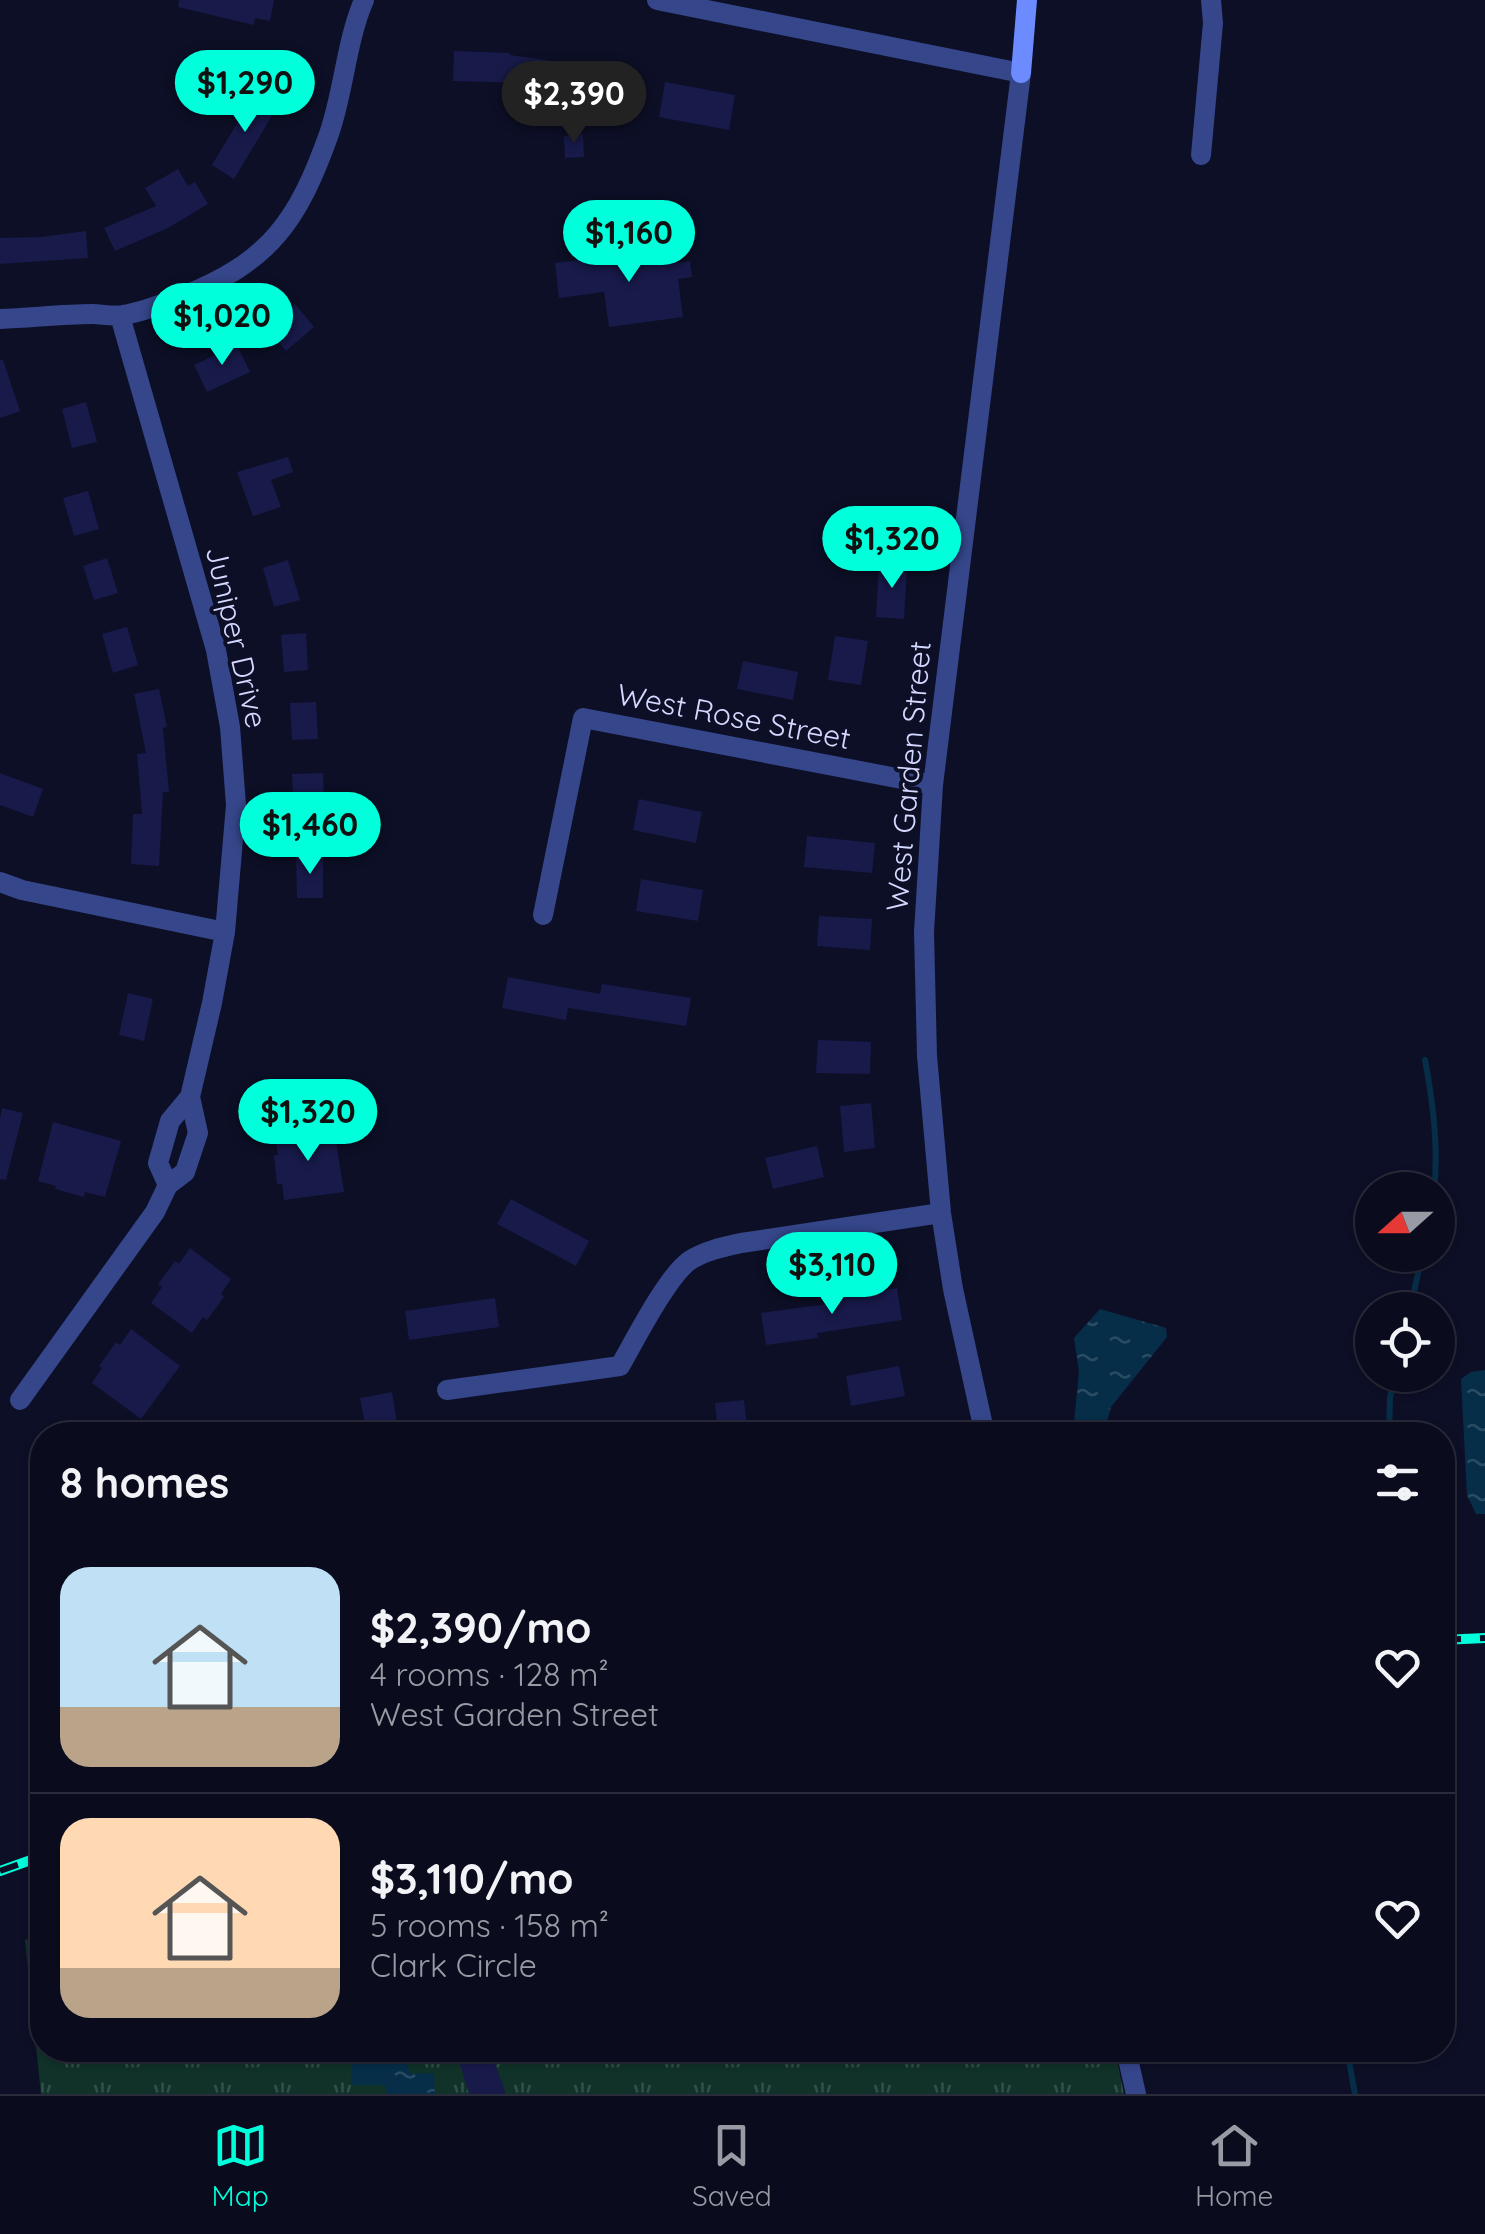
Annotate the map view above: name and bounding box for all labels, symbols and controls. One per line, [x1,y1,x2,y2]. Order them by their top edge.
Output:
pin: $1,290 [164,50,326,135]
pin: $2,390 [493,61,655,146]
text: $1,290 [197,62,293,102]
text: $2,390 [523,73,625,113]
pin: $1,160 [548,200,710,285]
text: $1,160 [585,212,673,252]
pin: $1,020 [141,283,303,368]
text: $1,020 [173,295,271,335]
pin: $1,320 [811,506,973,591]
text: $1,320 [844,518,940,558]
street label: Juniper Drive [198,543,276,731]
street label: West Garden Street [877,639,939,913]
street label: West Rose Street [614,675,854,757]
pin: $1,460 [229,792,391,877]
text: $1,460 [262,804,358,844]
pin: $1,320 [227,1079,389,1164]
text: $1,320 [260,1091,356,1131]
north arrow [1355,1172,1455,1272]
map controls [1355,1172,1455,1392]
pin: $3,110 [751,1232,913,1317]
text: $3,110 [788,1244,876,1284]
button: locate [1355,1292,1455,1392]
icon: filters [1370,1455,1425,1510]
text: 8 homes [60,1456,229,1509]
text: $2,390/mo [370,1601,592,1654]
icon: home [140,1607,260,1727]
icon: heart [1370,1640,1425,1695]
text: 4 rooms · 128 m² [370,1654,609,1694]
text: West Garden Street [370,1694,659,1734]
text: $3,110/mo [370,1852,574,1905]
icon: home [140,1858,260,1978]
icon: heart [1370,1891,1425,1946]
text: 5 rooms · 158 m² [370,1905,609,1945]
text: Clark Circle [370,1945,537,1985]
tab: Map [212,2118,269,2213]
tab: Saved [692,2118,772,2213]
tab: Home [1195,2118,1273,2213]

